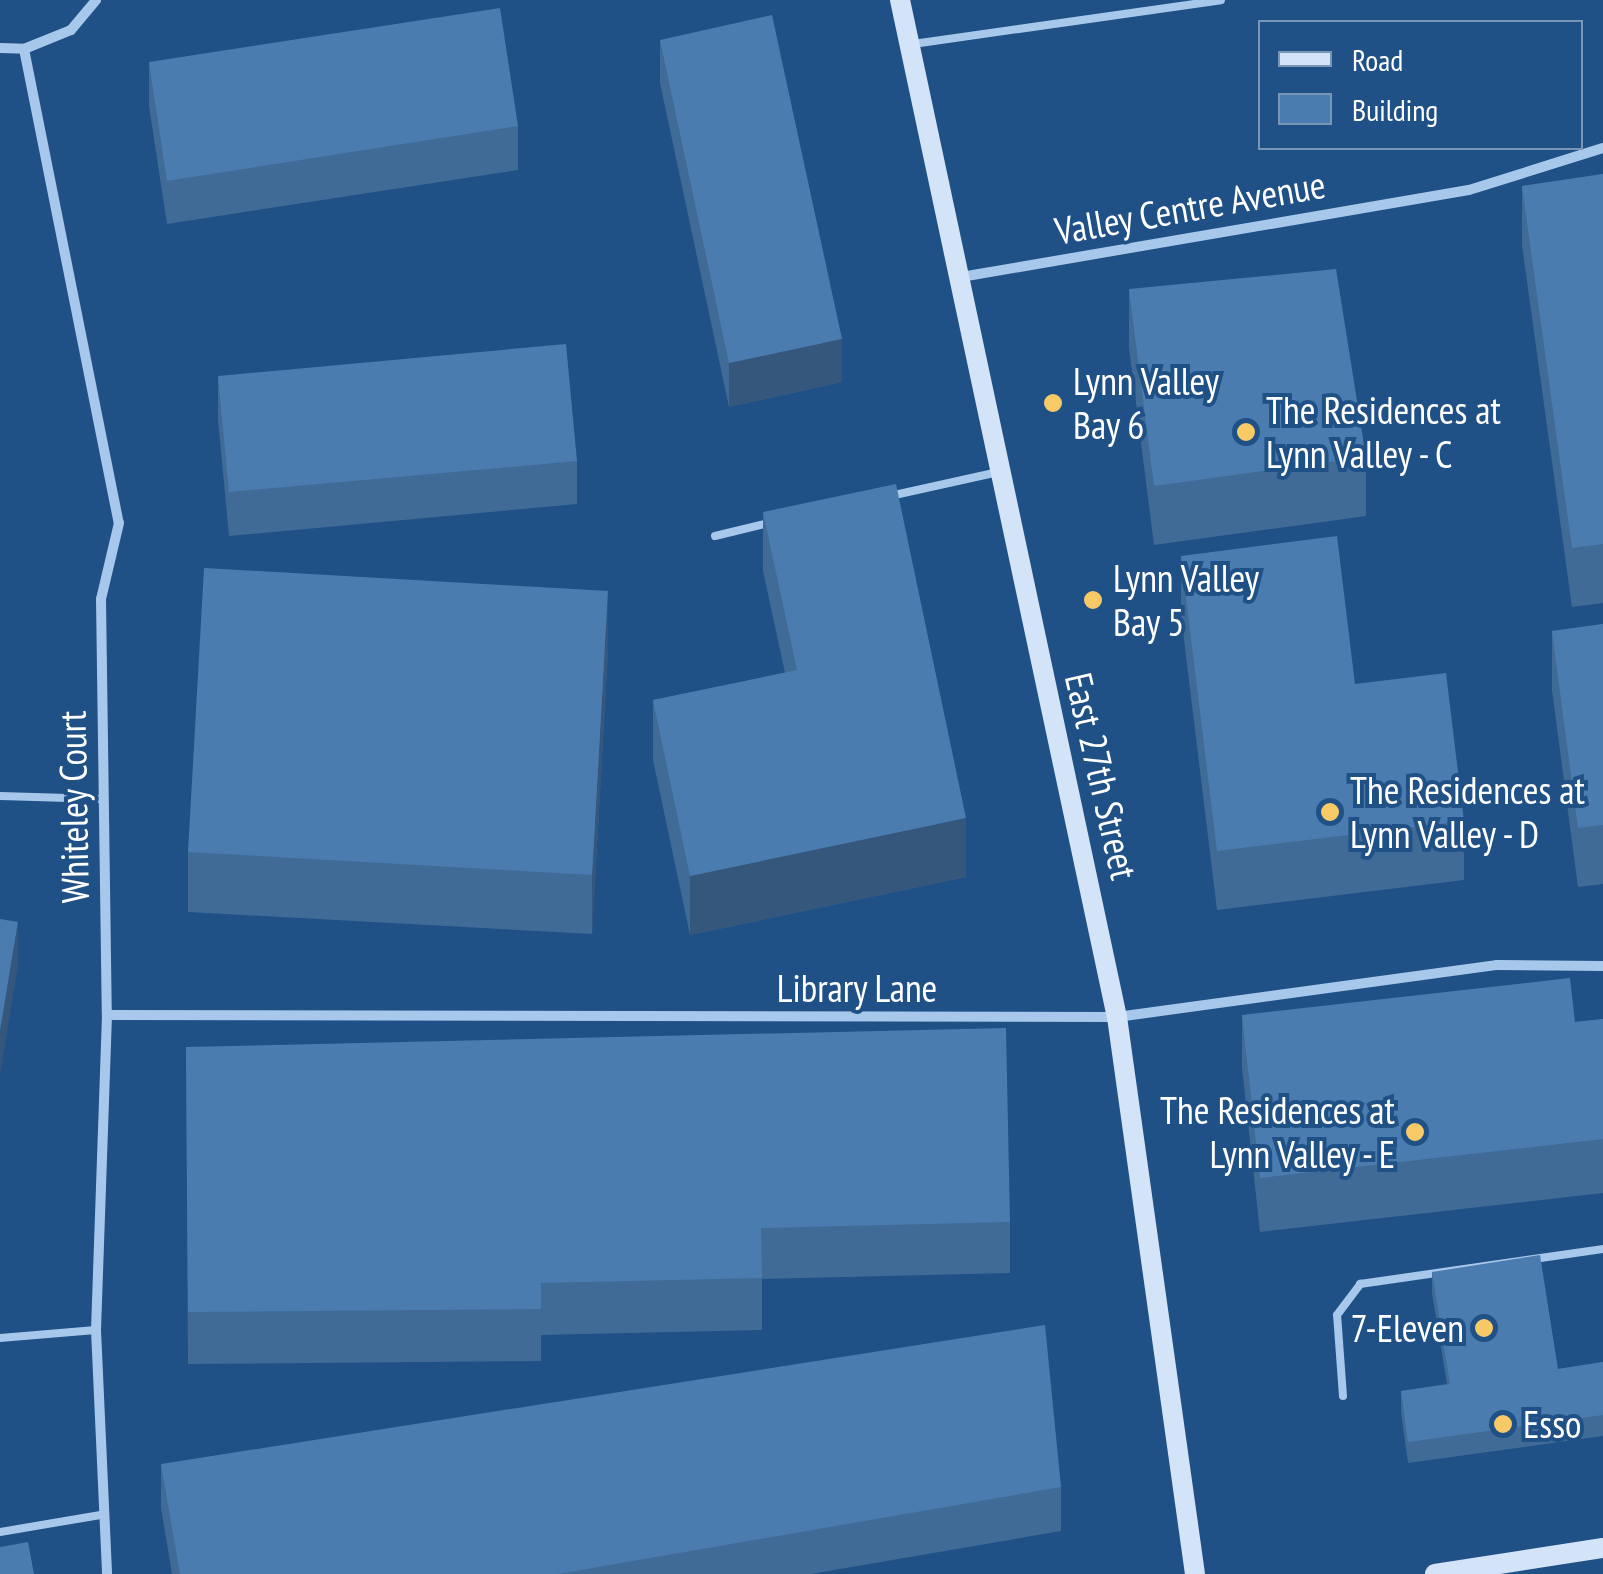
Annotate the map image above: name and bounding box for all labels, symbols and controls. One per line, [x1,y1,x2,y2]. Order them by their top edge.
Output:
legend [1258,20,1583,150]
text: Road [1352,40,1403,79]
text: Building [1352,90,1438,129]
street label: Valley Centre Avenue [1050,161,1330,253]
place label: Lynn Valley Bay 6 [1073,358,1220,448]
place label: The Residences at Lynn Valley - C [1266,387,1501,476]
marker: Lynn Valley Bay 6 [1042,392,1064,414]
marker: The Residences at Lynn Valley - C [1235,421,1257,443]
place label: Lynn Valley Bay 5 [1113,555,1260,644]
marker: Lynn Valley Bay 5 [1082,589,1104,611]
street label: East 27th Street [1056,668,1148,884]
street label: Whiteley Court [49,710,97,904]
place label: The Residences at Lynn Valley - D [1350,767,1585,856]
marker: The Residences at Lynn Valley - D [1319,801,1341,823]
street label: Library Lane [776,965,938,1011]
place label: The Residences at Lynn Valley - E [1160,1087,1395,1176]
marker: The Residences at Lynn Valley - E [1404,1121,1426,1143]
place label: 7-Eleven [1350,1305,1464,1351]
marker: 7-Eleven [1473,1317,1495,1339]
place label: Esso [1523,1401,1581,1447]
marker: Esso [1492,1413,1514,1435]

